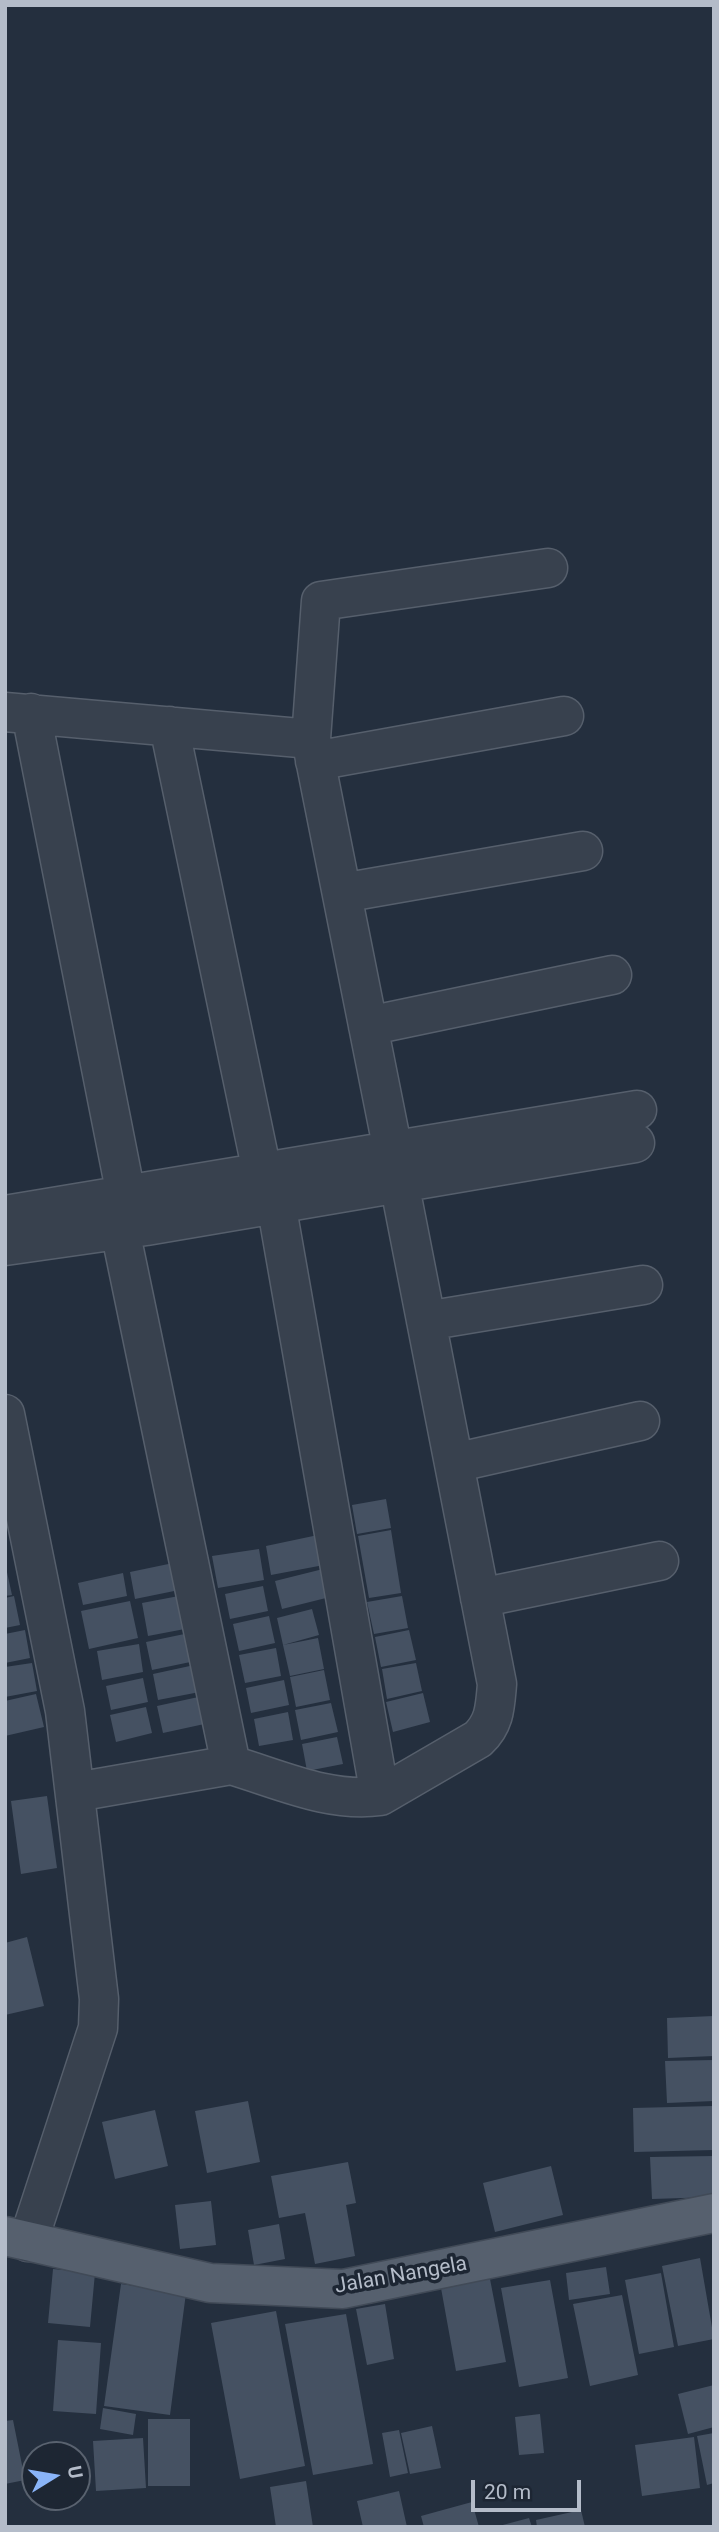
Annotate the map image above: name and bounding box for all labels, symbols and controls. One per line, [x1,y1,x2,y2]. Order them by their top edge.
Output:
street label: Jalan Nangela [333,2252,469,2300]
north arrow [21,2441,91,2511]
text: U [63,2464,88,2481]
scale bar [474,2466,584,2510]
text: 20 m [484,2480,531,2504]

